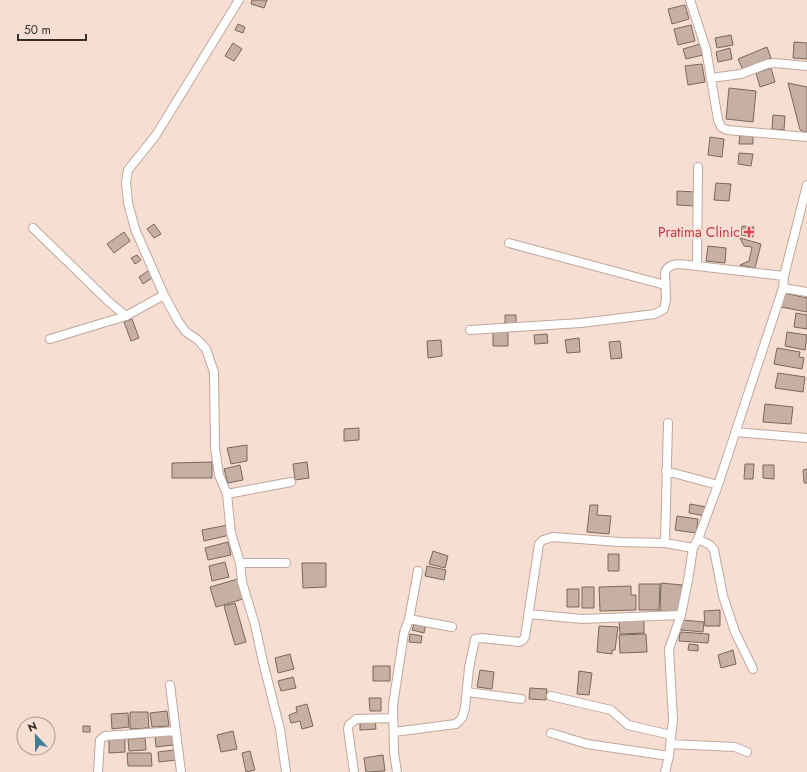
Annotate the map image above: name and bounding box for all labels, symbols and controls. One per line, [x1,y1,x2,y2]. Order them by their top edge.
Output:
scale bar [18,16,86,42]
text: 50 m [24,21,51,39]
place label: Pratima Clinic [658,222,740,242]
marker: Pratima Clinic [743,226,755,238]
north arrow [16,716,56,756]
text: N [25,718,39,736]

